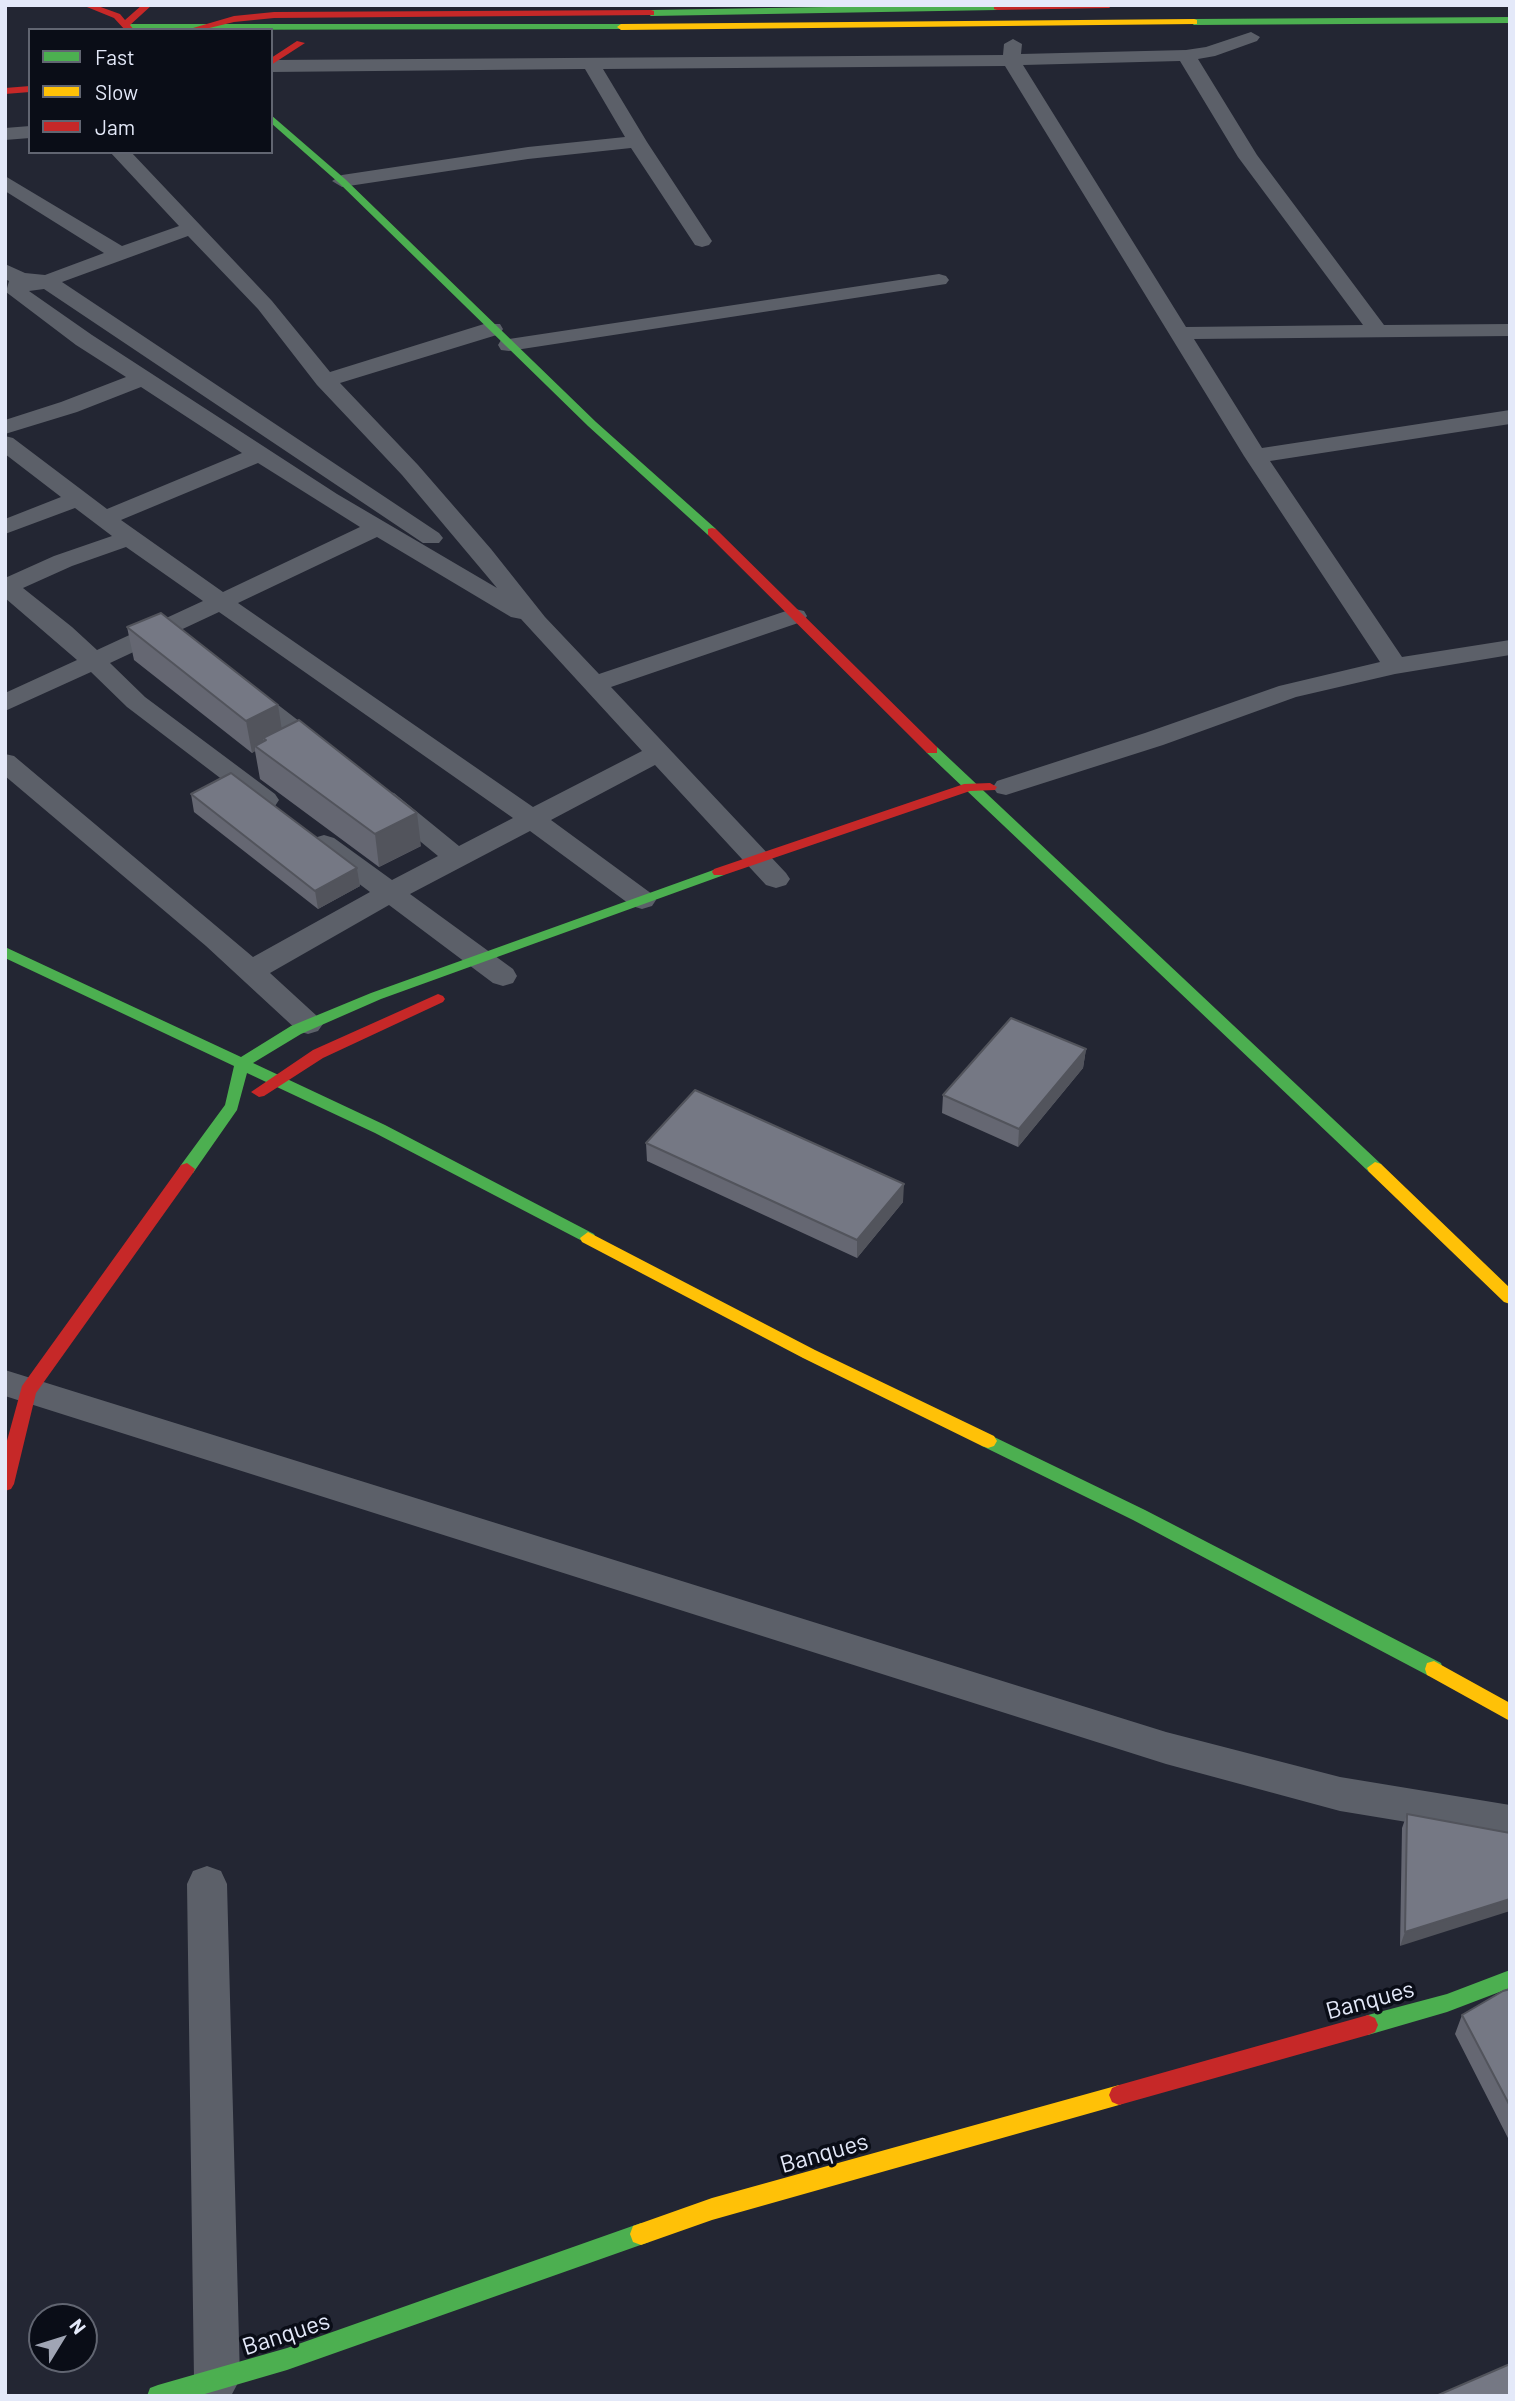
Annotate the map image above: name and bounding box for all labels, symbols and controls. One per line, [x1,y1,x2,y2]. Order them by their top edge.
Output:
legend [28,28,273,154]
text: Fast [95,44,135,69]
text: Slow [95,79,138,104]
text: Jam [95,114,135,139]
street label: Banques [1323,1974,1417,2026]
street label: Banques [777,2127,871,2179]
north arrow [28,2303,98,2373]
street label: Banques [239,2306,333,2362]
text: N [65,2314,91,2338]

